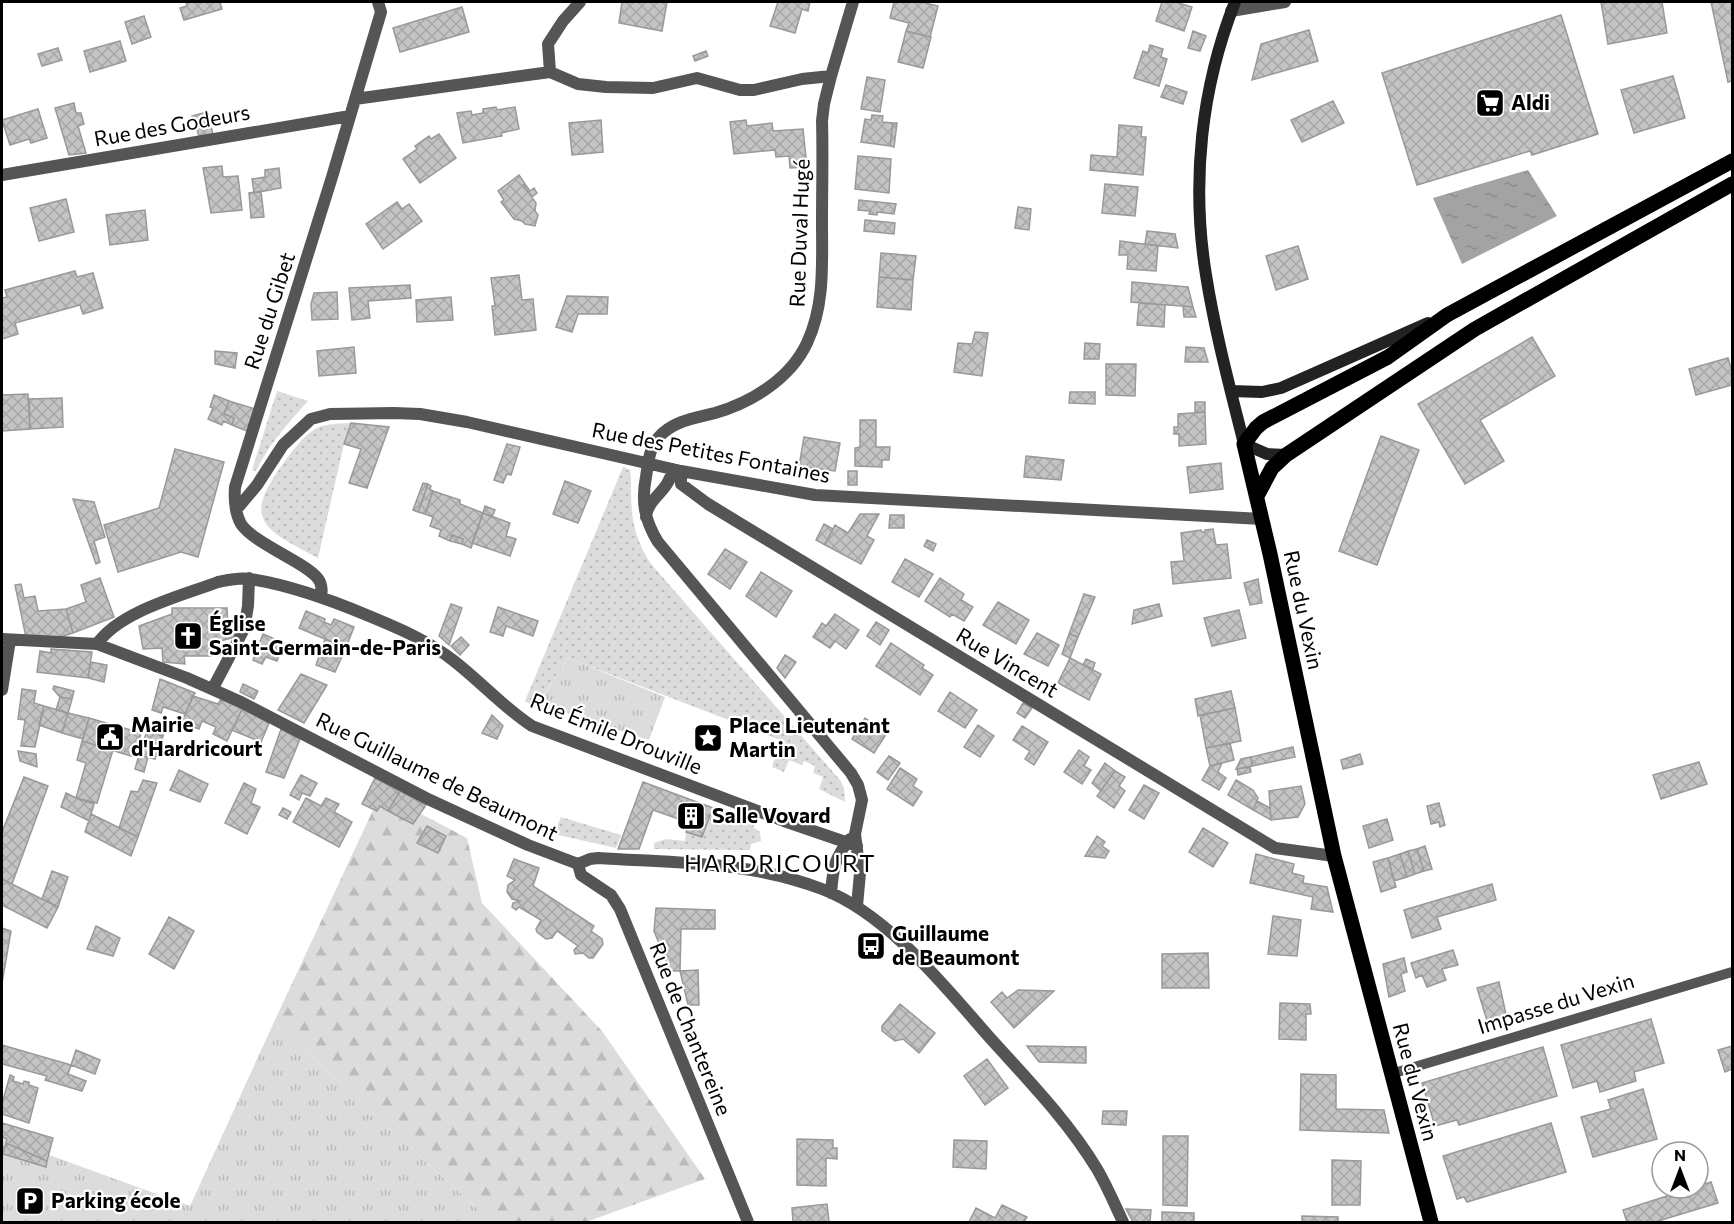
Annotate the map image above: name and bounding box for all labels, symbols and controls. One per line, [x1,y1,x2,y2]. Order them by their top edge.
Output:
supermarket icon: Aldi [1474,87,1506,119]
place label: Aldi [1511,89,1550,114]
street label: Rue des Godeurs [92,98,252,151]
street label: Rue Duval Hugé [783,158,814,308]
street label: Rue du Gibet [238,249,299,372]
street label: Rue des Petites Fontaines [590,416,833,487]
street label: Rue du Vexin [1280,548,1329,672]
place label: Église Saint-Germain-de-Paris [209,610,441,659]
church icon: Église Saint-Germain-de-Paris [172,620,204,652]
street label: Rue Vincent [952,621,1063,702]
street label: Rue Émile Drouville [527,687,706,778]
street label: Rue Guillaume de Beaumont [313,706,563,845]
place label: Mairie d'Hardricourt [131,711,262,760]
place label: Place Lieutenant Martin [729,712,890,761]
public building icon: Mairie d'Hardricourt [94,721,126,753]
place icon: Place Lieutenant Martin [692,722,724,754]
building icon: Salle Vovard [675,800,707,832]
place label: Salle Vovard [712,802,831,827]
district label: HARDRICOURT [684,848,876,877]
place label: Guillaume de Beaumont [892,920,1019,969]
bus stop icon: Guillaume de Beaumont [855,930,887,962]
street label: Rue de Chantereine [645,938,738,1119]
street label: Impasse du Vexin [1474,967,1637,1038]
street label: Rue du Vexin [1389,1020,1444,1143]
north arrow [1650,1140,1710,1200]
text: N [1674,1145,1686,1164]
parking icon: Parking école [14,1185,46,1217]
place label: Parking école [51,1187,181,1212]

